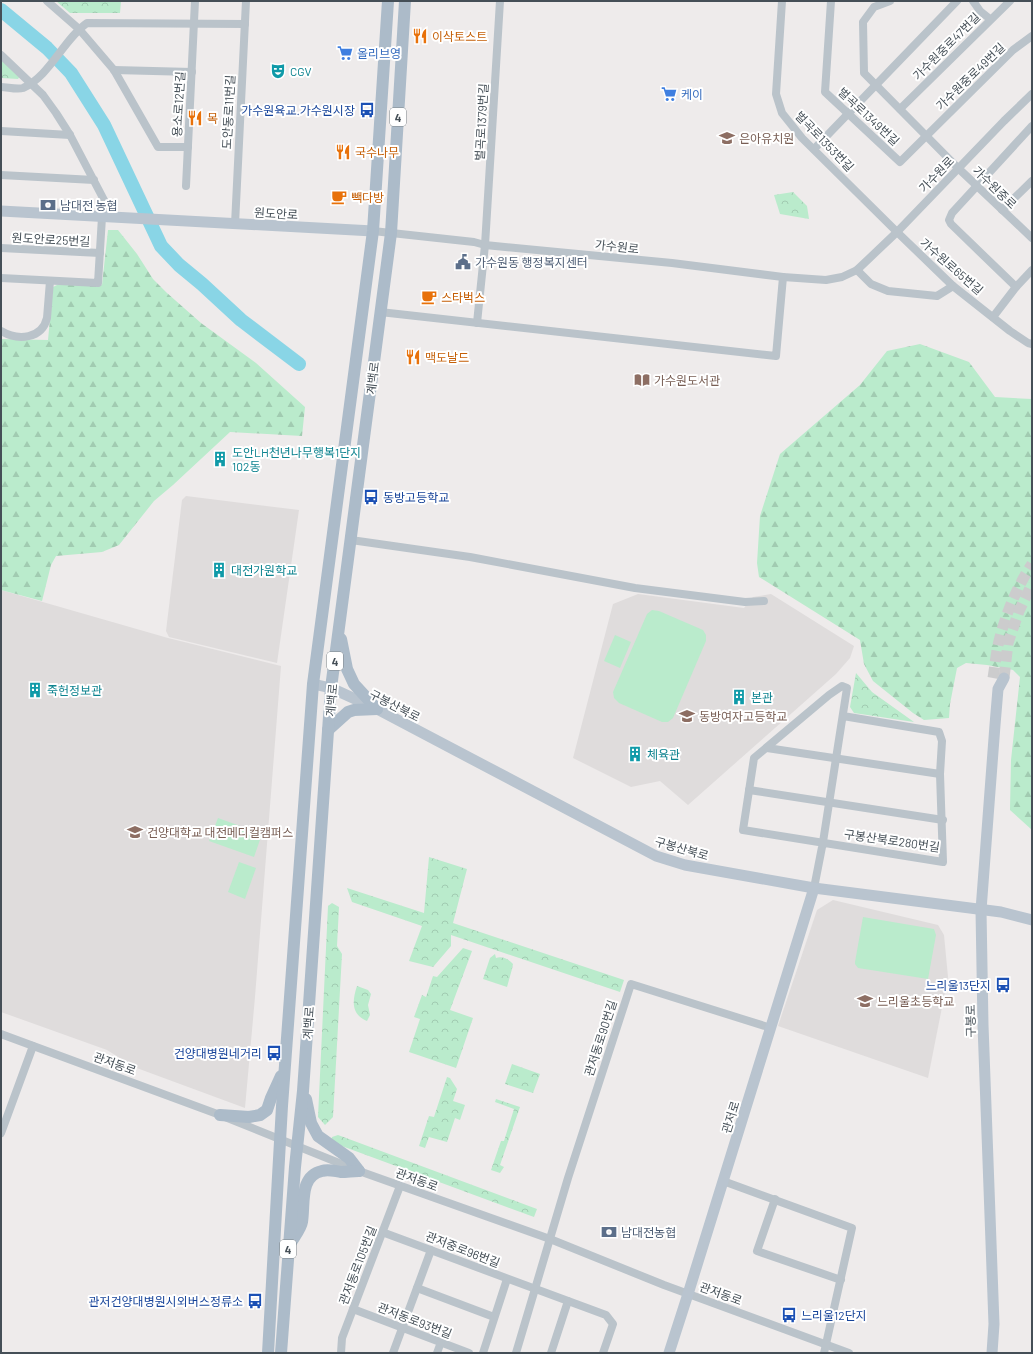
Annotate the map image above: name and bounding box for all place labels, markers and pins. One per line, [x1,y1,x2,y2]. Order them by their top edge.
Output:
restaurant icon: 이삭토스트 [411,27,429,45]
place label: 이삭토스트 [432,29,487,43]
supermarket icon: 올리브영 [336,44,354,62]
place label: 올리브영 [357,46,401,60]
theatre icon: CGV [269,62,287,80]
place label: CGV [290,64,312,78]
supermarket icon: 케이 [660,85,678,103]
place label: 케이 [681,87,703,101]
bus stop icon: 가수원육교.가수원시장 [358,101,376,119]
place label: 가수원육교.가수원시장 [241,103,355,117]
restaurant icon: 목 [186,109,204,127]
place label: 목 [207,111,218,125]
school or university icon: 은아유치원 [718,129,736,147]
place label: 은아유치원 [739,131,794,145]
restaurant icon: 국수나무 [334,143,352,161]
place label: 국수나무 [355,145,399,159]
cafe icon: 빽다방 [330,188,348,206]
place label: 빽다방 [351,190,384,204]
bank icon: 남대전 농협 [39,196,57,214]
place label: 남대전 농협 [60,198,118,212]
public building icon: 가수원동 행정복지센터 [454,253,472,271]
place label: 가수원동 행정복지센터 [475,255,588,269]
cafe icon: 스타벅스 [420,288,438,306]
place label: 스타벅스 [441,290,485,304]
restaurant icon: 맥도날드 [404,348,422,366]
place label: 맥도날드 [425,350,469,364]
library icon: 가수원도서관 [633,371,651,389]
place label: 가수원도서관 [654,373,720,387]
place label: 도안LH천년나무행복1단지 102동 [232,445,361,473]
building icon: 도안LH천년나무행복1단지 102동 [211,450,229,468]
bus stop icon: 동방고등학교 [362,488,380,506]
place label: 동방고등학교 [383,490,449,504]
building icon: 대전가원학교 [210,561,228,579]
place label: 대전가원학교 [231,563,297,577]
building icon: 죽헌정보관 [26,681,44,699]
place label: 죽헌정보관 [47,683,102,697]
building icon: 본관 [730,688,748,706]
place label: 본관 [751,690,773,704]
school or university icon: 동방여자고등학교 [678,707,696,725]
place label: 동방여자고등학교 [699,709,787,723]
building icon: 체육관 [626,745,644,763]
place label: 체육관 [647,747,680,761]
school or university icon: 건양대학교 대전메디컬캠퍼스 [126,823,144,841]
place label: 건양대학교 대전메디컬캠퍼스 [147,825,293,839]
bus stop icon: 느리울13단지 [994,976,1012,994]
place label: 느리울13단지 [925,978,991,992]
school or university icon: 느리울초등학교 [856,992,874,1010]
place label: 느리울초등학교 [877,994,954,1008]
bus stop icon: 건양대병원네거리 [265,1044,283,1062]
place label: 건양대병원네거리 [174,1046,262,1060]
bank icon: 남대전농협 [600,1223,618,1241]
place label: 남대전농협 [621,1225,676,1239]
bus stop icon: 관저건양대병원시외버스정류소 [246,1292,264,1310]
place label: 관저건양대병원시외버스정류소 [88,1294,243,1308]
bus stop icon: 느리울12단지 [780,1306,798,1324]
place label: 느리울12단지 [801,1308,867,1322]

